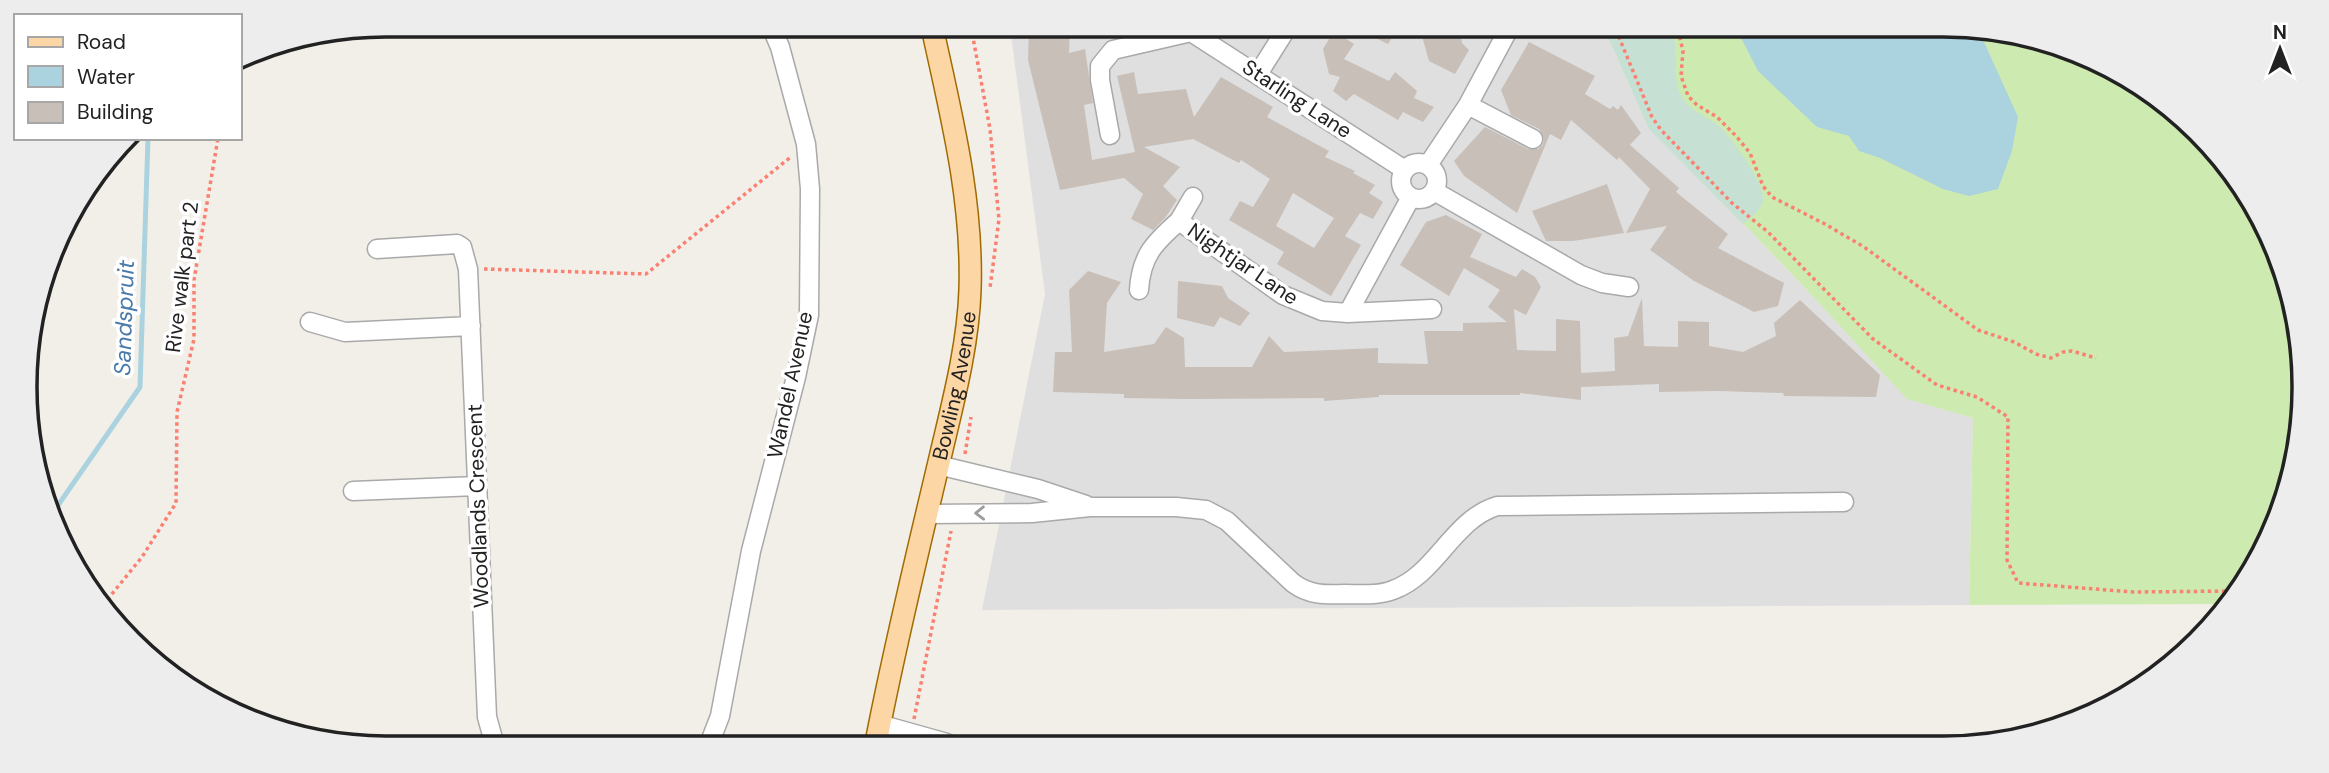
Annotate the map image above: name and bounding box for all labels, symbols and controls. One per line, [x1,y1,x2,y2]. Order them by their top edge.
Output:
legend [14,14,242,140]
north arrow [2245,14,2315,84]
text: N [2273,20,2287,45]
text: Road [77,28,126,56]
street label: Starling Lane [1237,53,1357,145]
text: Water [77,63,135,91]
text: Building [77,98,154,126]
street label: Rive walk part 2 [159,200,205,354]
street label: Nightjar Lane [1182,217,1304,311]
water label: Sandspruit [107,260,141,376]
street label: Wandel Avenue [761,309,819,461]
street label: Bowling Avenue [926,310,983,463]
street label: Woodlands Crescent [460,404,496,608]
one-way arrow [974,505,985,521]

